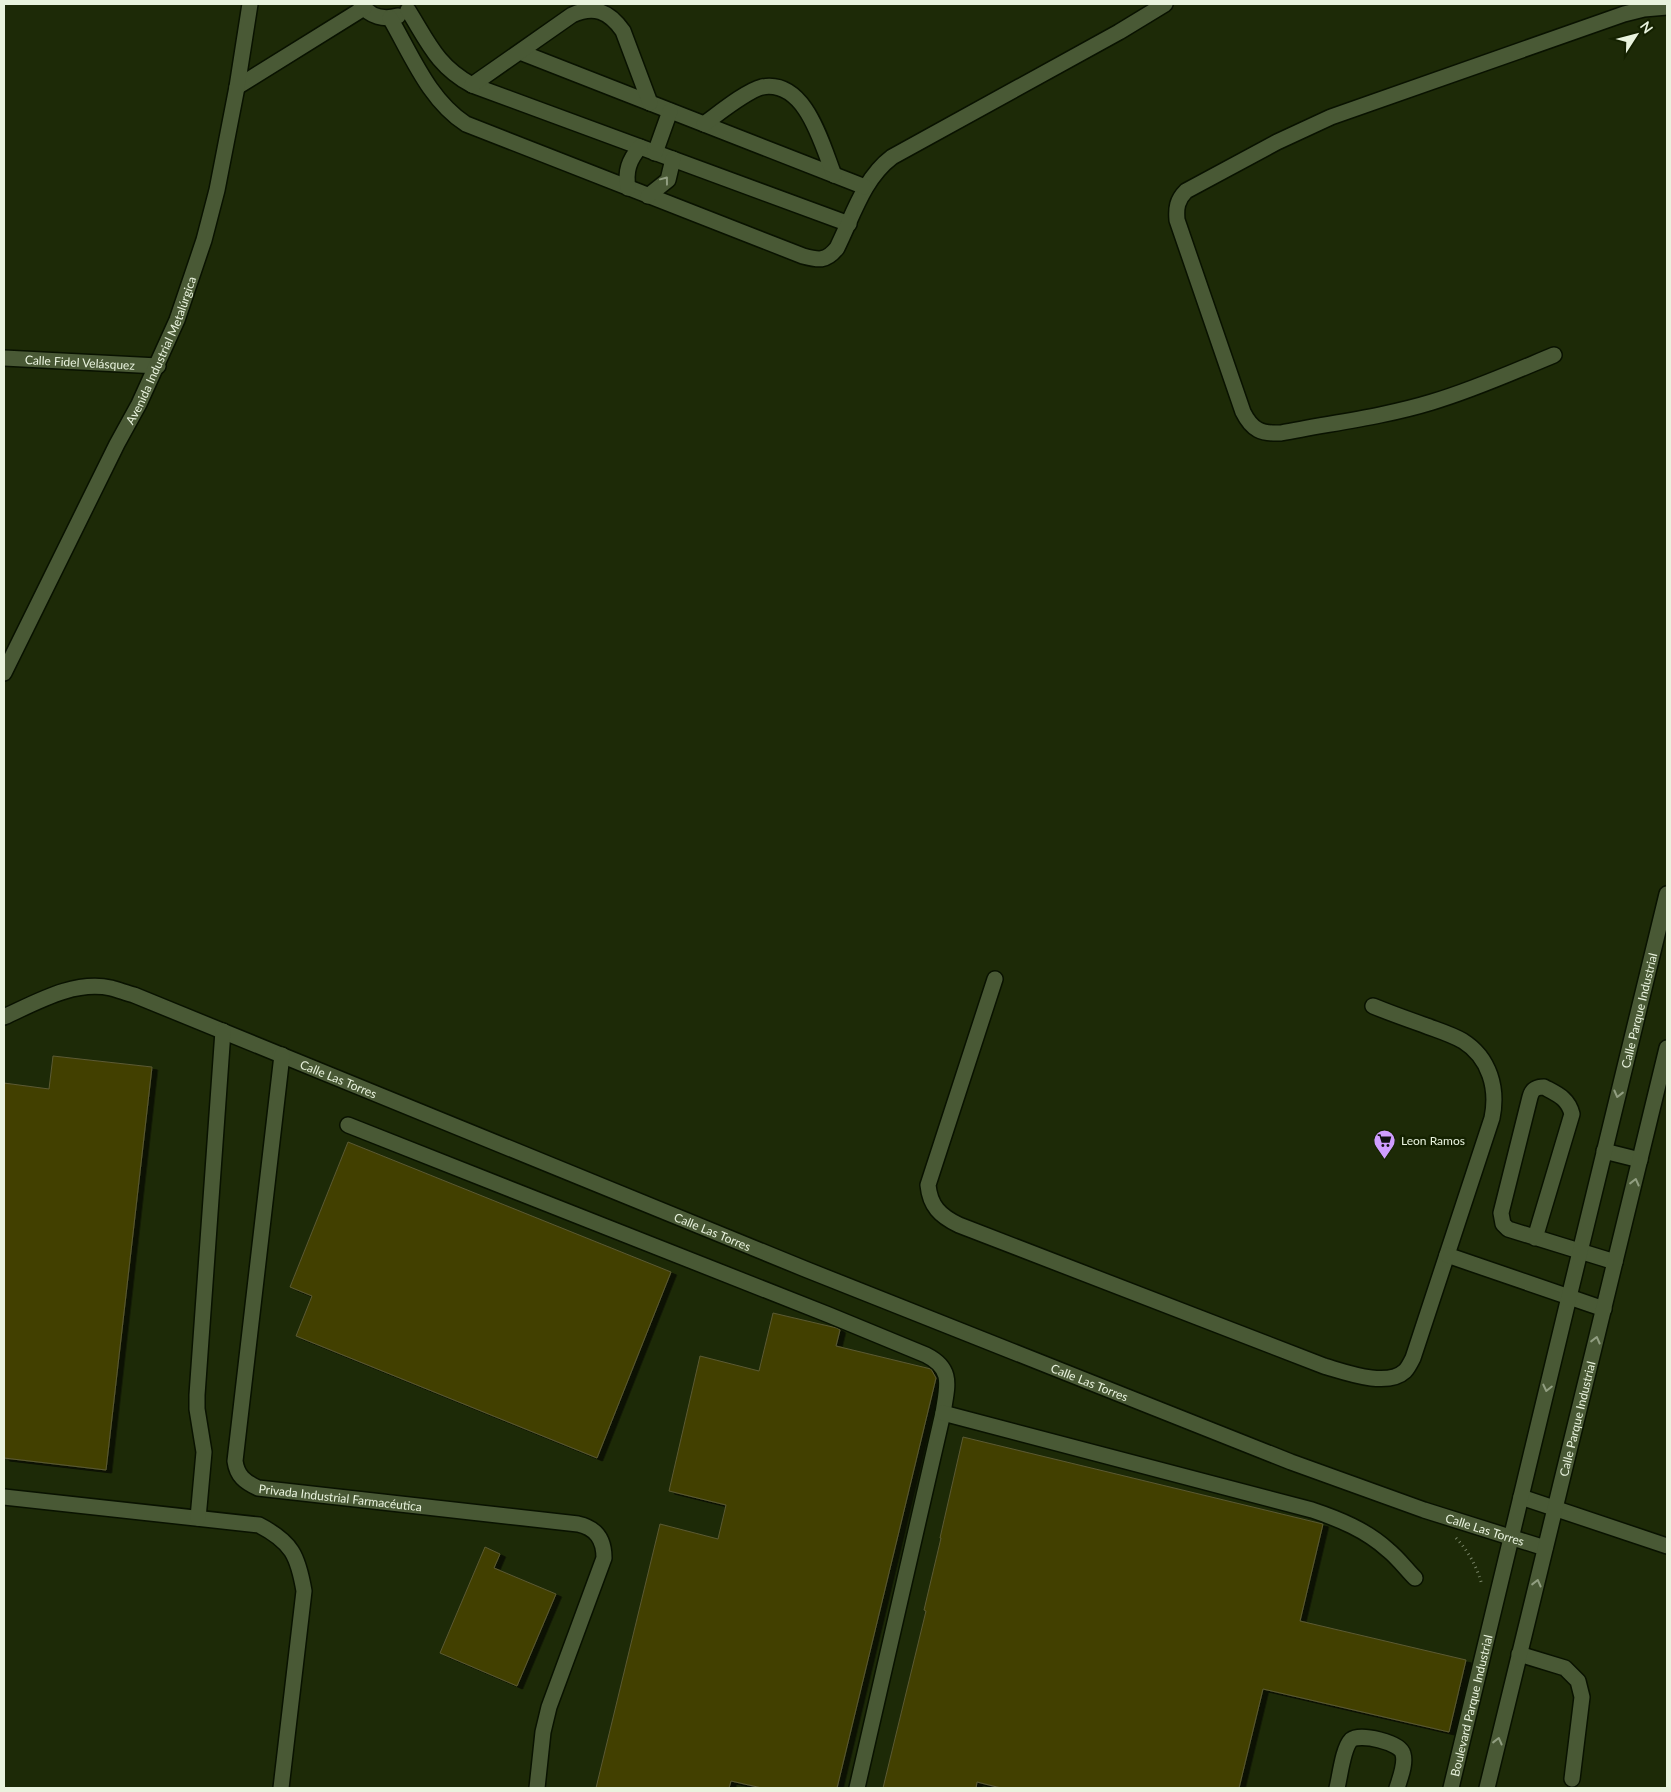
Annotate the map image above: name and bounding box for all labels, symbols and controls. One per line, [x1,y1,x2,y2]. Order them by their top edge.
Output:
north arrow [1611,10,1661,60]
text: N [1637,18,1657,36]
one-way arrow [659,177,668,186]
street label: Avenida Industrial Metalúrgica [122,274,199,427]
street label: Calle Fidel Velásquez [25,352,136,372]
street label: Calle Parque Industrial [1617,951,1660,1069]
street label: Calle Las Torres [298,1056,379,1101]
one-way arrow [1613,1090,1624,1099]
supermarket icon: Leon Ramos [1373,1128,1397,1159]
place label: Leon Ramos [1401,1133,1465,1148]
one-way arrow [1629,1178,1640,1187]
street label: Calle Las Torres [672,1209,753,1254]
one-way arrow [1590,1336,1601,1345]
street label: Calle Las Torres [1049,1360,1130,1404]
street label: Calle Parque Industrial [1556,1360,1598,1478]
one-way arrow [1542,1384,1553,1393]
street label: Privada Industrial Farmacéutica [258,1481,423,1514]
street label: Calle Las Torres [1444,1510,1526,1549]
one-way arrow [1531,1579,1542,1588]
street label: Boulevard Parque Industrial [1447,1633,1495,1778]
one-way arrow [1492,1736,1503,1745]

